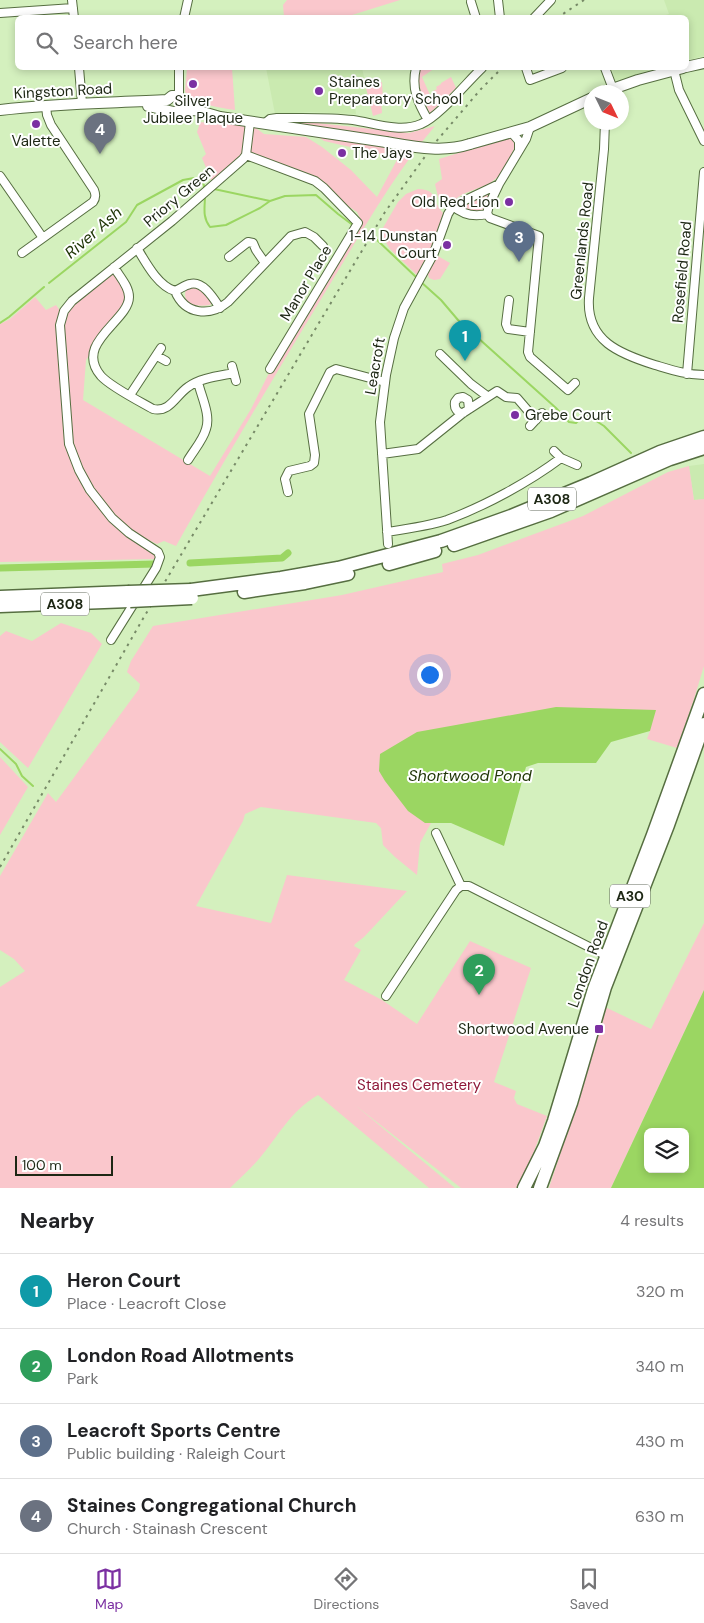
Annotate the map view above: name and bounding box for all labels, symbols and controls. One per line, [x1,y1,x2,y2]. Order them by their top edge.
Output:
search box [15,15,689,70]
icon: search [33,29,61,57]
text: Search here [73,30,178,55]
place label: Staines Preparatory School [329,72,462,109]
street label: Kingston Road [13,78,113,104]
marker: Silver Jubilee Plaque [187,78,199,90]
marker: Staines Preparatory School [313,85,325,97]
north arrow [584,85,629,130]
place label: Silver Jubilee Plaque [143,91,243,128]
pin: 4 [84,113,116,154]
marker: Valette [30,118,42,130]
place label: Valette [11,131,61,151]
place label: The Jays [352,143,412,163]
marker: The Jays [336,147,348,159]
street label: Priory Green [139,160,219,232]
street label: Greenlands Road [566,181,598,301]
place label: Old Red Lion [411,192,499,212]
marker: Old Red Lion [503,196,515,208]
water label: River Ash [60,202,126,263]
street label: Rosefield Road [668,220,696,324]
pin: 3 [503,221,535,262]
place label: 1-14 Dunstan Court [349,226,437,263]
marker: 1-14 Dunstan Court [441,239,453,251]
street label: Manor Place [276,241,336,325]
pin: 1 [449,320,481,361]
street label: Leacroft [360,336,390,396]
place label: Grebe Court [525,405,612,425]
marker: Grebe Court [509,409,521,421]
road number: A308 [528,488,576,510]
road number: A308 [41,592,89,616]
your location [417,662,443,688]
water label: Shortwood Pond [408,765,533,786]
road number: A30 [610,884,650,908]
street label: London Road [563,918,613,1010]
pin: 2 [463,954,495,995]
place label: Shortwood Avenue [458,1019,589,1039]
marker: Shortwood Avenue [593,1023,605,1035]
park label: Staines Cemetery [357,1075,482,1095]
map controls [644,1128,689,1173]
button: layers [644,1128,689,1173]
scale bar [15,1153,112,1176]
text: 100 m [22,1156,62,1174]
text: Nearby [20,1207,94,1235]
text: 4 results [620,1210,684,1231]
text: Heron Court [67,1268,181,1293]
text: 1 [33,1281,39,1302]
text: 320 m [636,1281,684,1302]
text: Place · Leacroft Close [67,1293,226,1314]
text: London Road Allotments [67,1343,294,1368]
text: 2 [31,1356,41,1377]
text: 340 m [635,1356,684,1377]
text: Park [67,1368,99,1389]
text: Leacroft Sports Centre [67,1418,281,1443]
text: 3 [31,1431,41,1452]
text: 430 m [635,1431,684,1452]
text: Public building · Raleigh Court [67,1443,286,1464]
text: Staines Congregational Church [67,1493,356,1518]
text: 4 [31,1506,41,1527]
text: 630 m [635,1506,684,1527]
text: Church · Stainash Crescent [67,1518,268,1539]
tab: Map [95,1565,123,1613]
tab: Directions [314,1565,379,1613]
tab: Saved [570,1565,609,1613]

